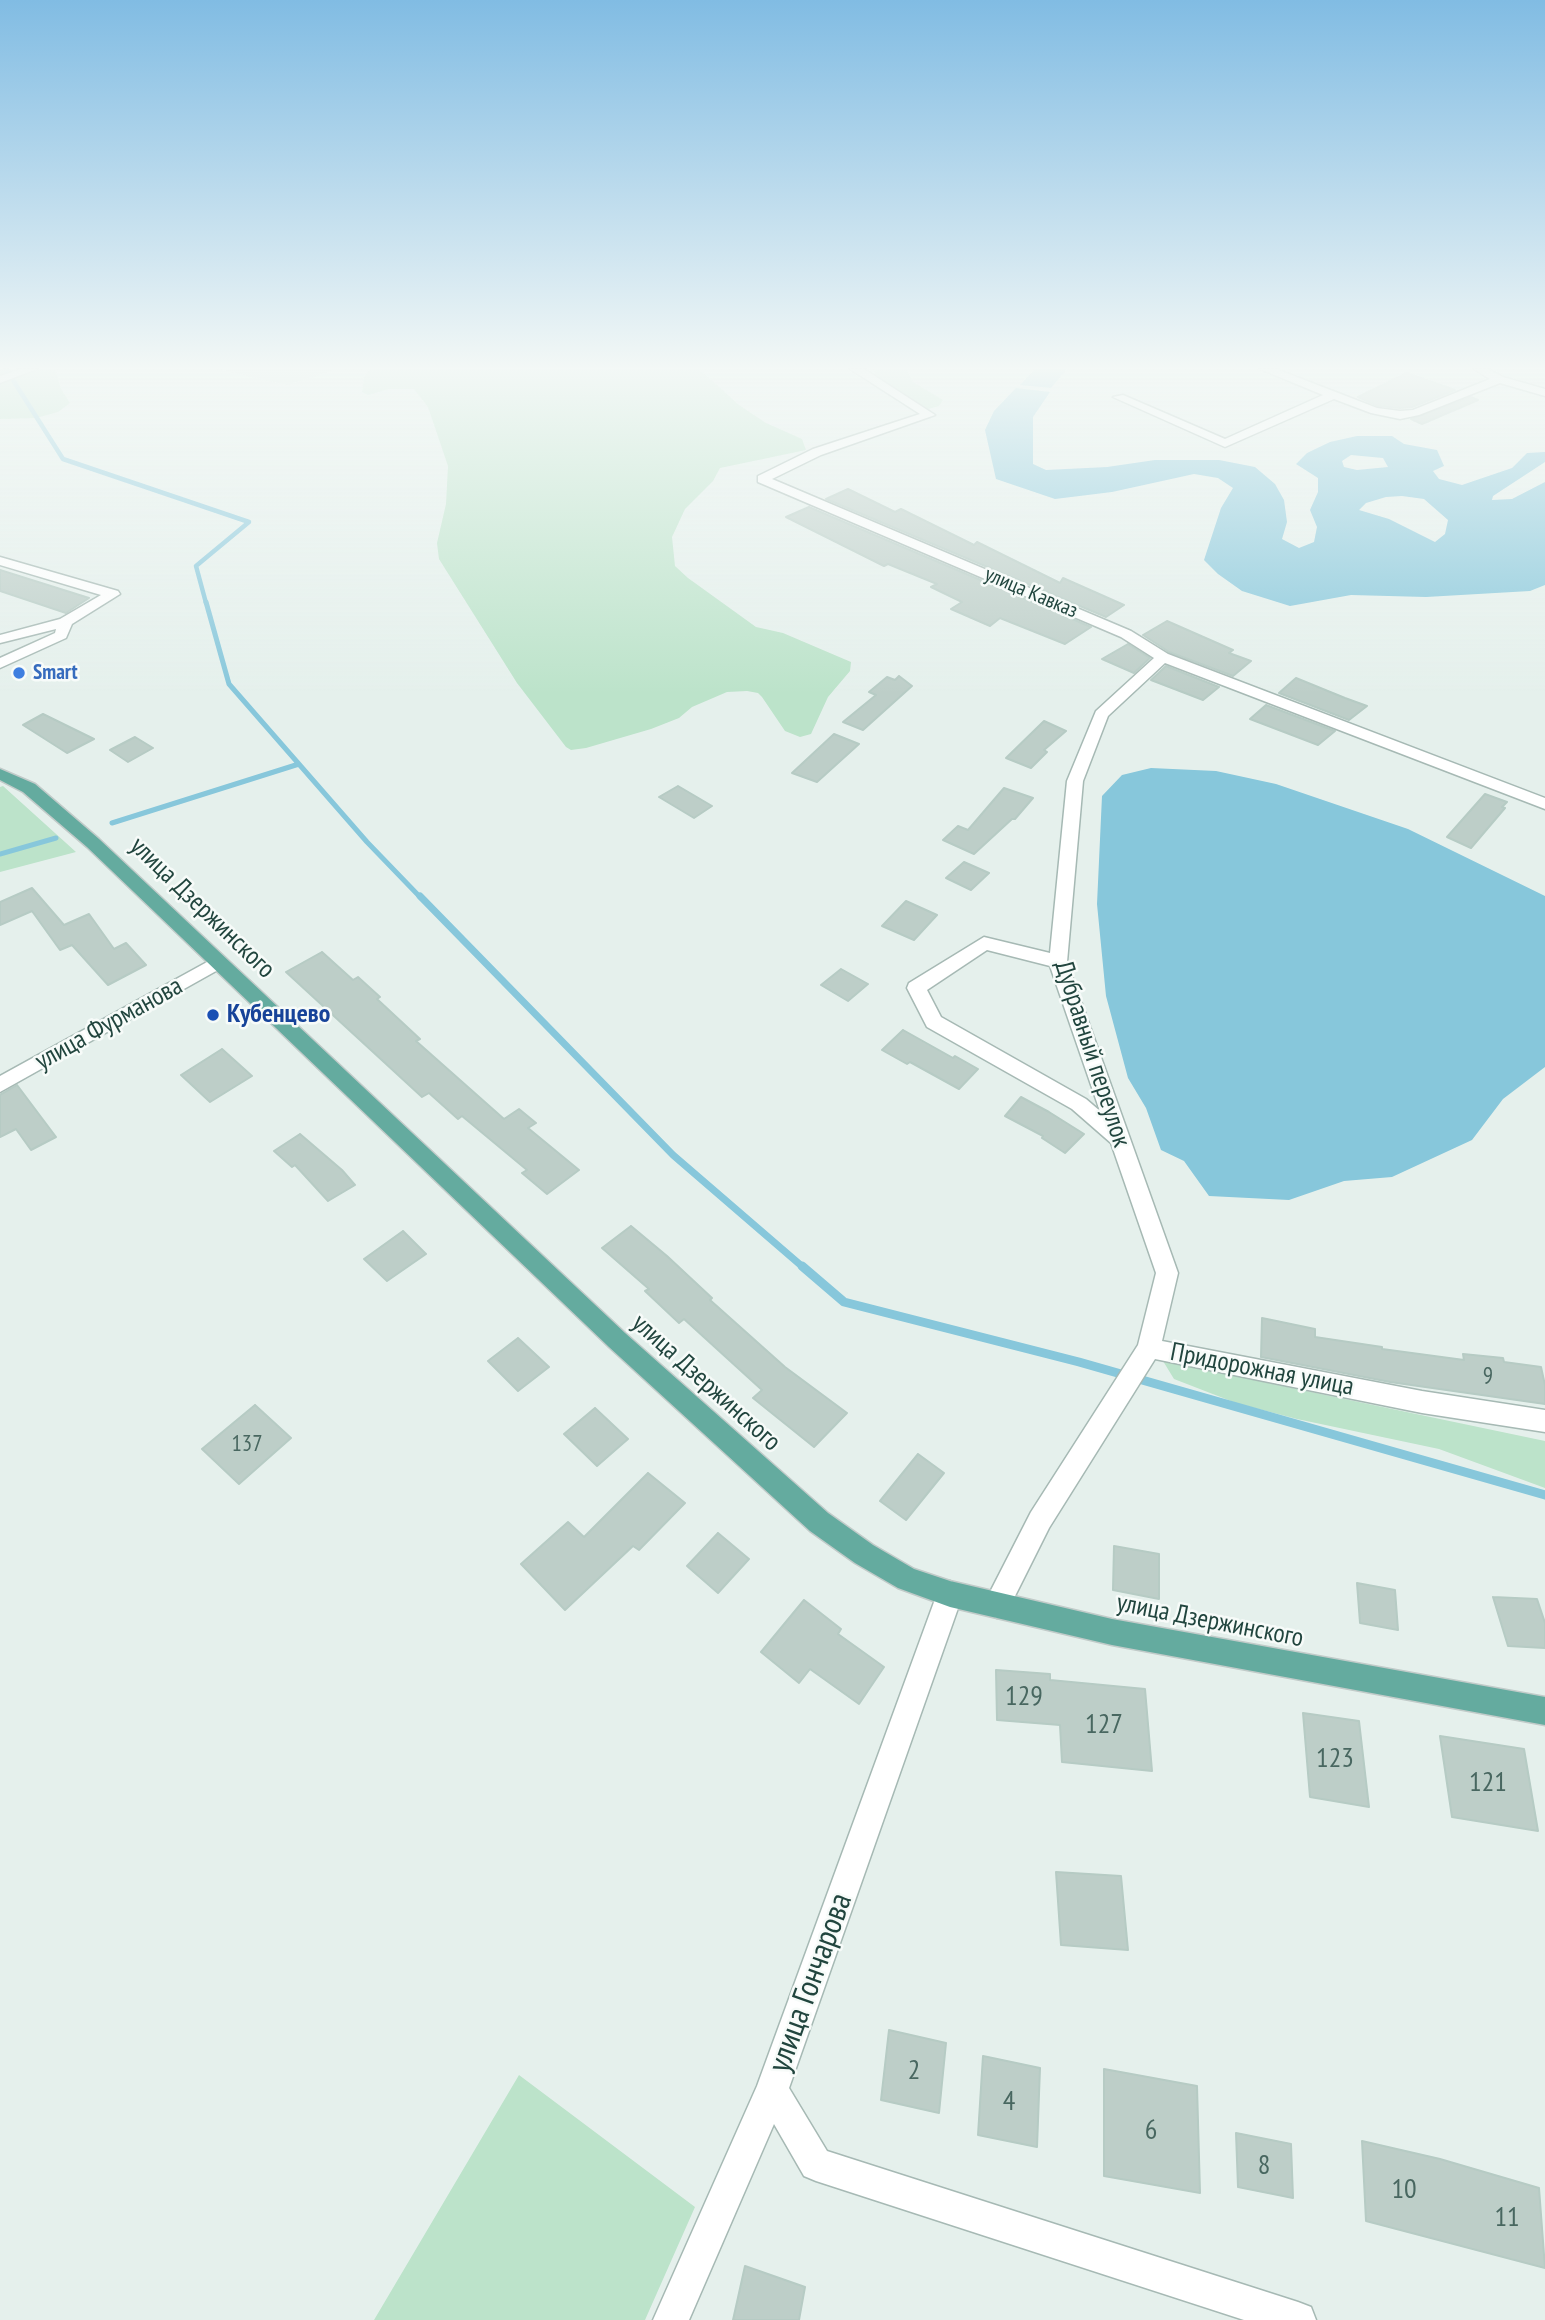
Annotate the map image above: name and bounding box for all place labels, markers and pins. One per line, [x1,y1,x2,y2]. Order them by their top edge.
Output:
place label: Smart [33,660,78,686]
marker: Smart [11,665,27,681]
place label: Кубенцево [227,999,330,1031]
marker: Кубенцево [205,1007,221,1023]

